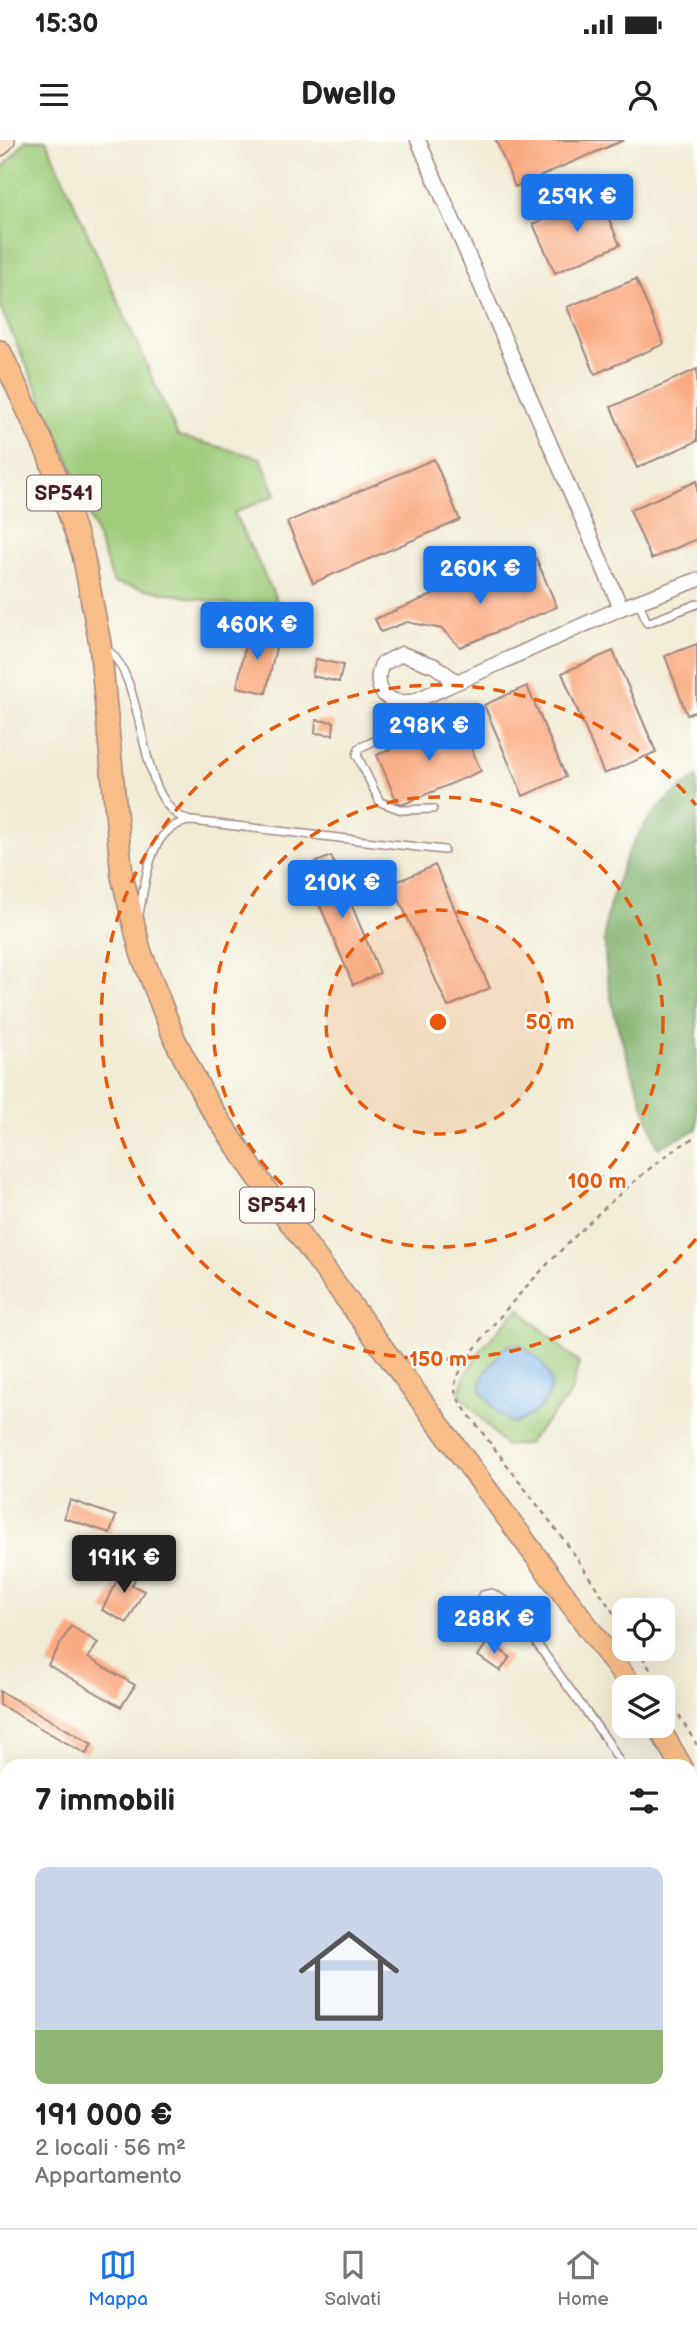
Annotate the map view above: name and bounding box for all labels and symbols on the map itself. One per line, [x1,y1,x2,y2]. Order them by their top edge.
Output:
pin: 259K € [520,174,634,234]
road number: SP541 [27,476,101,510]
pin: 260K € [423,546,537,606]
pin: 460K € [200,602,314,662]
pin: 298K € [372,704,486,763]
pin: 210K € [285,860,399,920]
centre of rings [426,1010,450,1034]
text: 50 m [526,1010,574,1035]
text: 100 m [568,1169,626,1194]
road number: SP541 [240,1188,314,1222]
text: 150 m [409,1347,467,1372]
pin: 191K € [67,1536,181,1595]
pin: 288K € [437,1596,551,1656]

